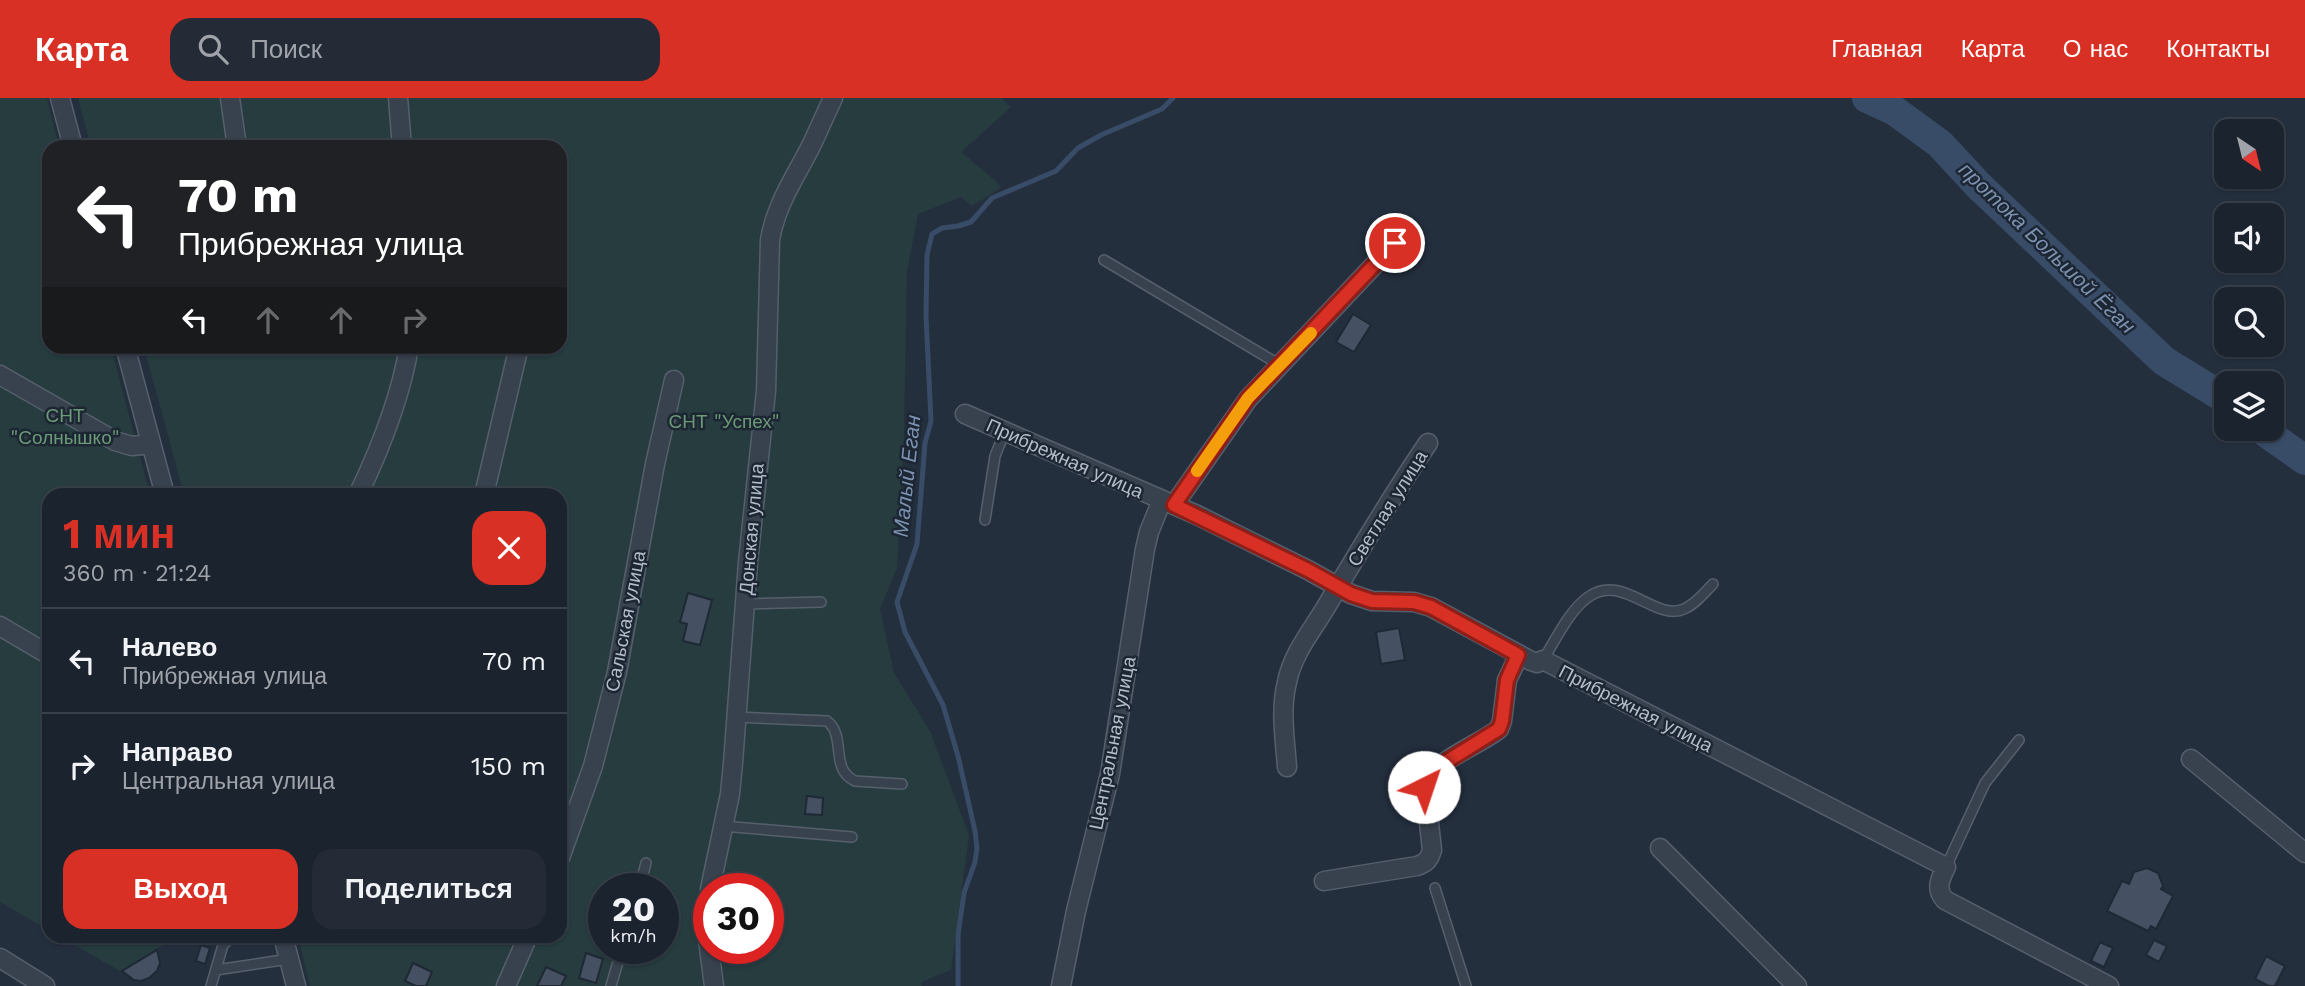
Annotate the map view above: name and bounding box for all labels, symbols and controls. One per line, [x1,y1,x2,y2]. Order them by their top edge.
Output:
search box [170,18,660,81]
text: Карта [35,30,128,69]
icon: search [194,30,232,68]
text: Поиск [250,34,322,64]
text: Главная [1831,35,1923,63]
text: Карта [1961,35,2025,63]
text: О нас [2063,35,2128,63]
text: Контакты [2166,35,2270,63]
north arrow [2214,119,2284,189]
map controls [2214,119,2284,441]
water label: протока Большой Ёган [1954,157,2141,339]
text: 70 m [178,166,298,224]
icon: left [63,168,154,259]
button: sound [2214,203,2284,273]
pin [1365,213,1425,273]
icon: arrive [1376,224,1414,262]
text: Прибрежная улица [178,225,463,263]
button: search [2214,287,2284,357]
icon: left [176,301,214,339]
icon: ahead [249,301,287,339]
icon: ahead [322,301,360,339]
icon: right [395,301,433,339]
button: layers [2214,371,2284,441]
park label: СНТ "Солнышко" [11,404,119,449]
park label: СНТ "Успех" [668,410,780,433]
water label: Малый Еган [888,413,925,538]
street label: Прибрежная улица [983,413,1147,504]
street label: Светлая улица [1343,446,1433,571]
street label: Донская улица [734,462,769,596]
text: 1 мин [63,509,175,558]
button: close [472,511,546,585]
street label: Сальская улица [601,548,651,694]
text: 360 m · 21:24 [63,560,211,587]
text: Налево [122,632,217,662]
icon: left [63,642,101,680]
text: 70 m [482,646,546,676]
street label: Центральная улица [1084,654,1141,832]
street label: Прибрежная улица [1555,660,1717,757]
text: Прибрежная улица [122,663,327,690]
text: Направо [122,737,233,767]
icon: right [63,747,101,785]
position arrow [1387,750,1461,824]
text: 150 m [471,751,546,781]
text: Центральная улица [122,768,335,795]
button: Выход [63,849,298,929]
button: Поделиться [312,849,546,929]
speed limit sign: 30 [693,873,784,964]
text: 20 [612,888,655,930]
text: km/h [610,925,657,946]

